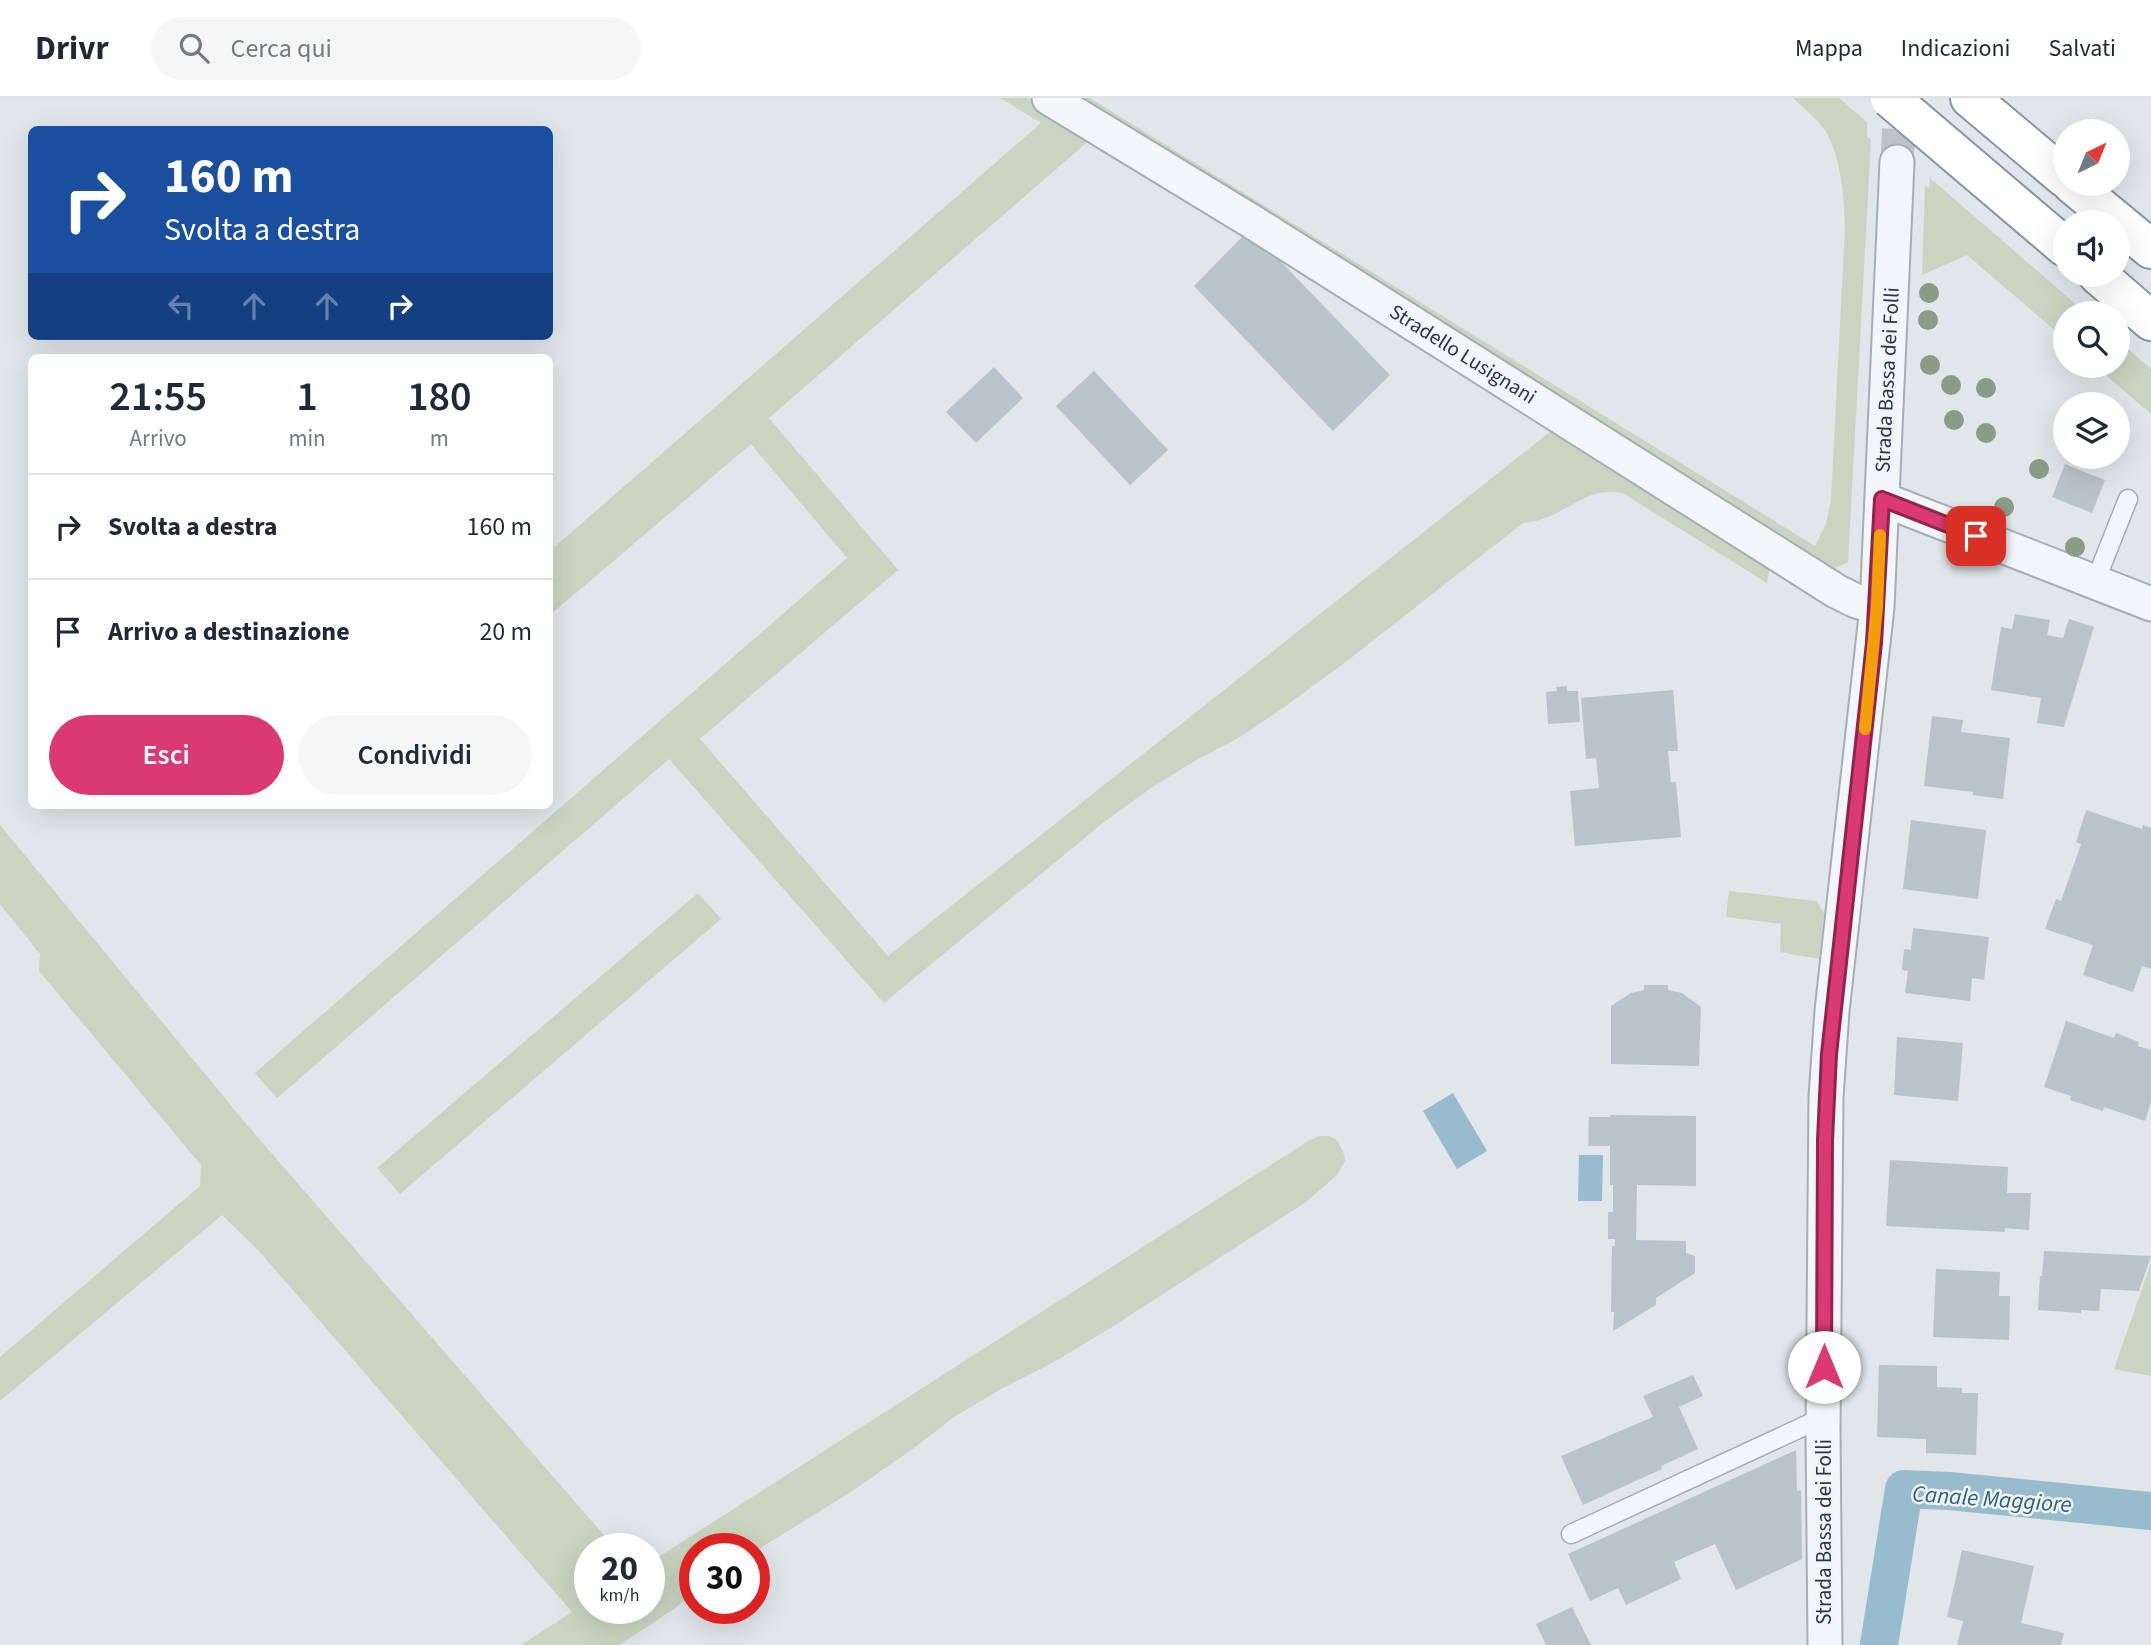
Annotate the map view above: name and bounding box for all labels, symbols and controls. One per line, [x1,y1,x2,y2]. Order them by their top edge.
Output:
search box [151,17,641,80]
text: Drivr [35,25,109,72]
icon: search [175,29,213,67]
text: Cerca qui [231,30,332,67]
text: Mappa [1795,31,1863,66]
text: Indicazioni [1901,31,2010,66]
text: Salvati [2048,31,2116,66]
north arrow [2053,119,2130,196]
map controls [2053,119,2130,469]
text: 160 m [164,142,293,212]
icon: right [49,154,140,245]
text: Svolta a destra [164,207,360,253]
button: sound [2053,210,2130,287]
street label: Strada Bassa dei Folli [1867,286,1907,474]
icon: left [162,287,200,325]
icon: ahead [235,287,273,325]
icon: ahead [308,287,346,325]
icon: right [381,287,419,325]
street label: Stradello Lusignani [1384,297,1542,411]
button: search [2053,301,2130,378]
text: 21:55 [109,367,207,427]
text: 1 [296,367,318,427]
text: 180 [407,367,472,427]
button: layers [2053,392,2130,469]
text: Arrivo [130,422,187,455]
text: min [288,422,326,455]
text: m [430,422,449,455]
pin [1946,506,2006,566]
icon: right [49,508,87,546]
text: Svolta a destra [108,508,278,545]
text: 160 m [466,508,532,545]
icon: arrive [1957,517,1995,555]
icon: arrive [49,613,87,651]
text: Arrivo a destinazione [108,613,350,650]
text: 20 m [479,613,532,650]
button: Esci [49,715,284,795]
button: Condividi [298,715,532,795]
position arrow [1787,1330,1861,1404]
street label: Strada Bassa dei Folli [1809,1439,1839,1625]
water label: Canale Maggiore [1911,1477,2073,1521]
speed limit sign: 30 [679,1533,770,1624]
text: 20 [601,1544,638,1594]
text: km/h [600,1583,639,1608]

